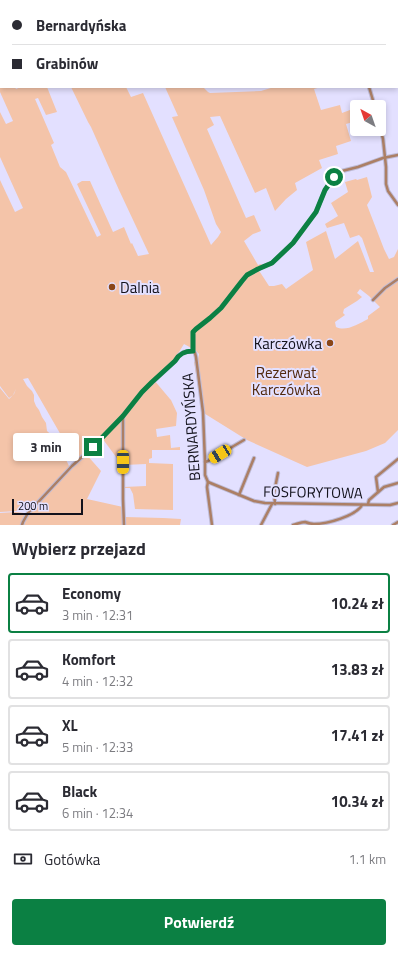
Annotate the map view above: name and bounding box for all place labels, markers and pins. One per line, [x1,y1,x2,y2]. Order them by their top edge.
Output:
place label: Dalnia [120,276,160,299]
marker: Dalnia [107,282,117,292]
place label: Karczówka [254,332,322,355]
marker: Karczówka [325,338,335,348]

